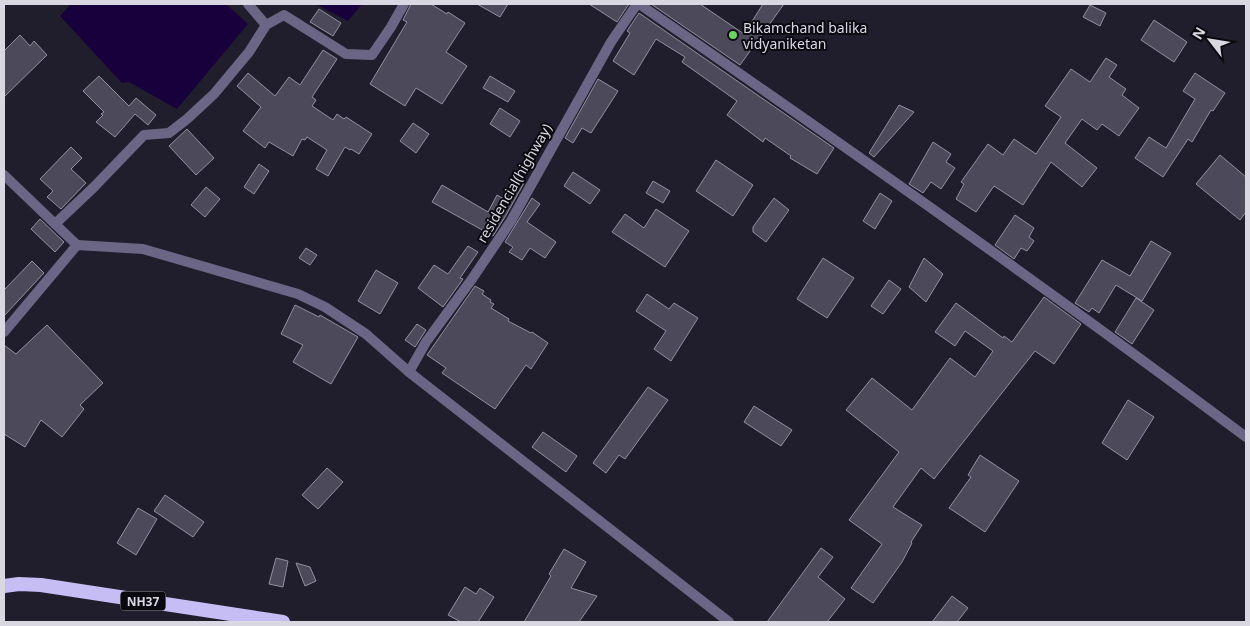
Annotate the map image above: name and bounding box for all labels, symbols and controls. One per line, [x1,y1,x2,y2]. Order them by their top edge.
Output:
north arrow [1185,15,1235,65]
place label: Bikamchand balika vidyaniketan [743,18,867,53]
text: N [1187,23,1210,43]
marker: Bikamchand balika vidyaniketan [727,29,739,41]
street label: residencial(highway) [472,120,556,246]
road number: NH37 [120,592,166,610]

